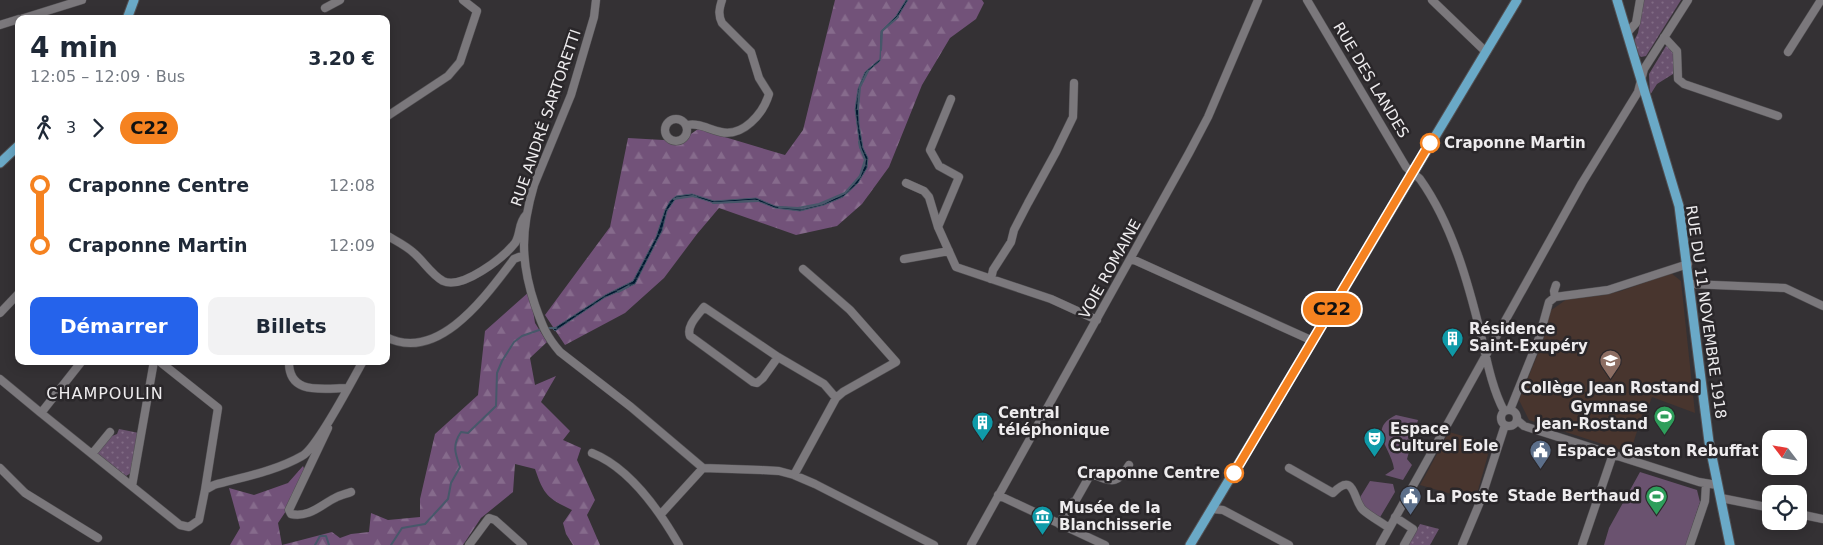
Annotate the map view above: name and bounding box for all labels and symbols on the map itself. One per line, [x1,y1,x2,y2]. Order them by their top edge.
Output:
street label: RUE DES LANDES [1329,19,1413,141]
street label: RUE ANDRÉ SARTORETTI [506,27,585,209]
marker: Craponne Martin [1420,133,1440,153]
place label: Craponne Martin [1444,134,1586,152]
street label: RUE DU 11 NOVEMBRE 1918 [1682,204,1730,420]
street label: VOIE ROMAINE [1075,216,1145,322]
line badge: C22 [1303,293,1361,325]
place label: Résidence Saint-Exupéry [1469,320,1588,355]
building icon: Résidence Saint-Exupéry [1441,326,1465,357]
school or university icon: Collège Jean Rostand [1598,348,1622,379]
place label: Collège Jean Rostand [1520,379,1700,397]
district label: CHAMPOULIN [46,384,164,403]
place label: Gymnase Jean-Rostand [1535,398,1648,433]
place label: Central téléphonique [998,404,1110,439]
sports icon: Gymnase Jean-Rostand [1652,404,1676,435]
building icon: Central téléphonique [970,410,994,441]
place label: Espace Culturel Eole [1390,420,1498,455]
theatre icon: Espace Culturel Eole [1362,426,1386,457]
north arrow [1762,430,1808,475]
public building icon: Espace Gaston Rebuffat [1529,439,1553,470]
place label: Espace Gaston Rebuffat [1557,442,1759,460]
marker: Craponne Centre [1224,463,1244,483]
place label: Craponne Centre [1077,464,1220,482]
sports icon: Stade Berthaud [1644,484,1668,515]
public building icon: La Poste [1398,485,1422,516]
place label: Stade Berthaud [1507,487,1640,505]
place label: La Poste [1426,488,1498,506]
place label: Musée de la Blanchisserie [1059,499,1172,534]
museum icon: Musée de la Blanchisserie [1031,505,1055,536]

